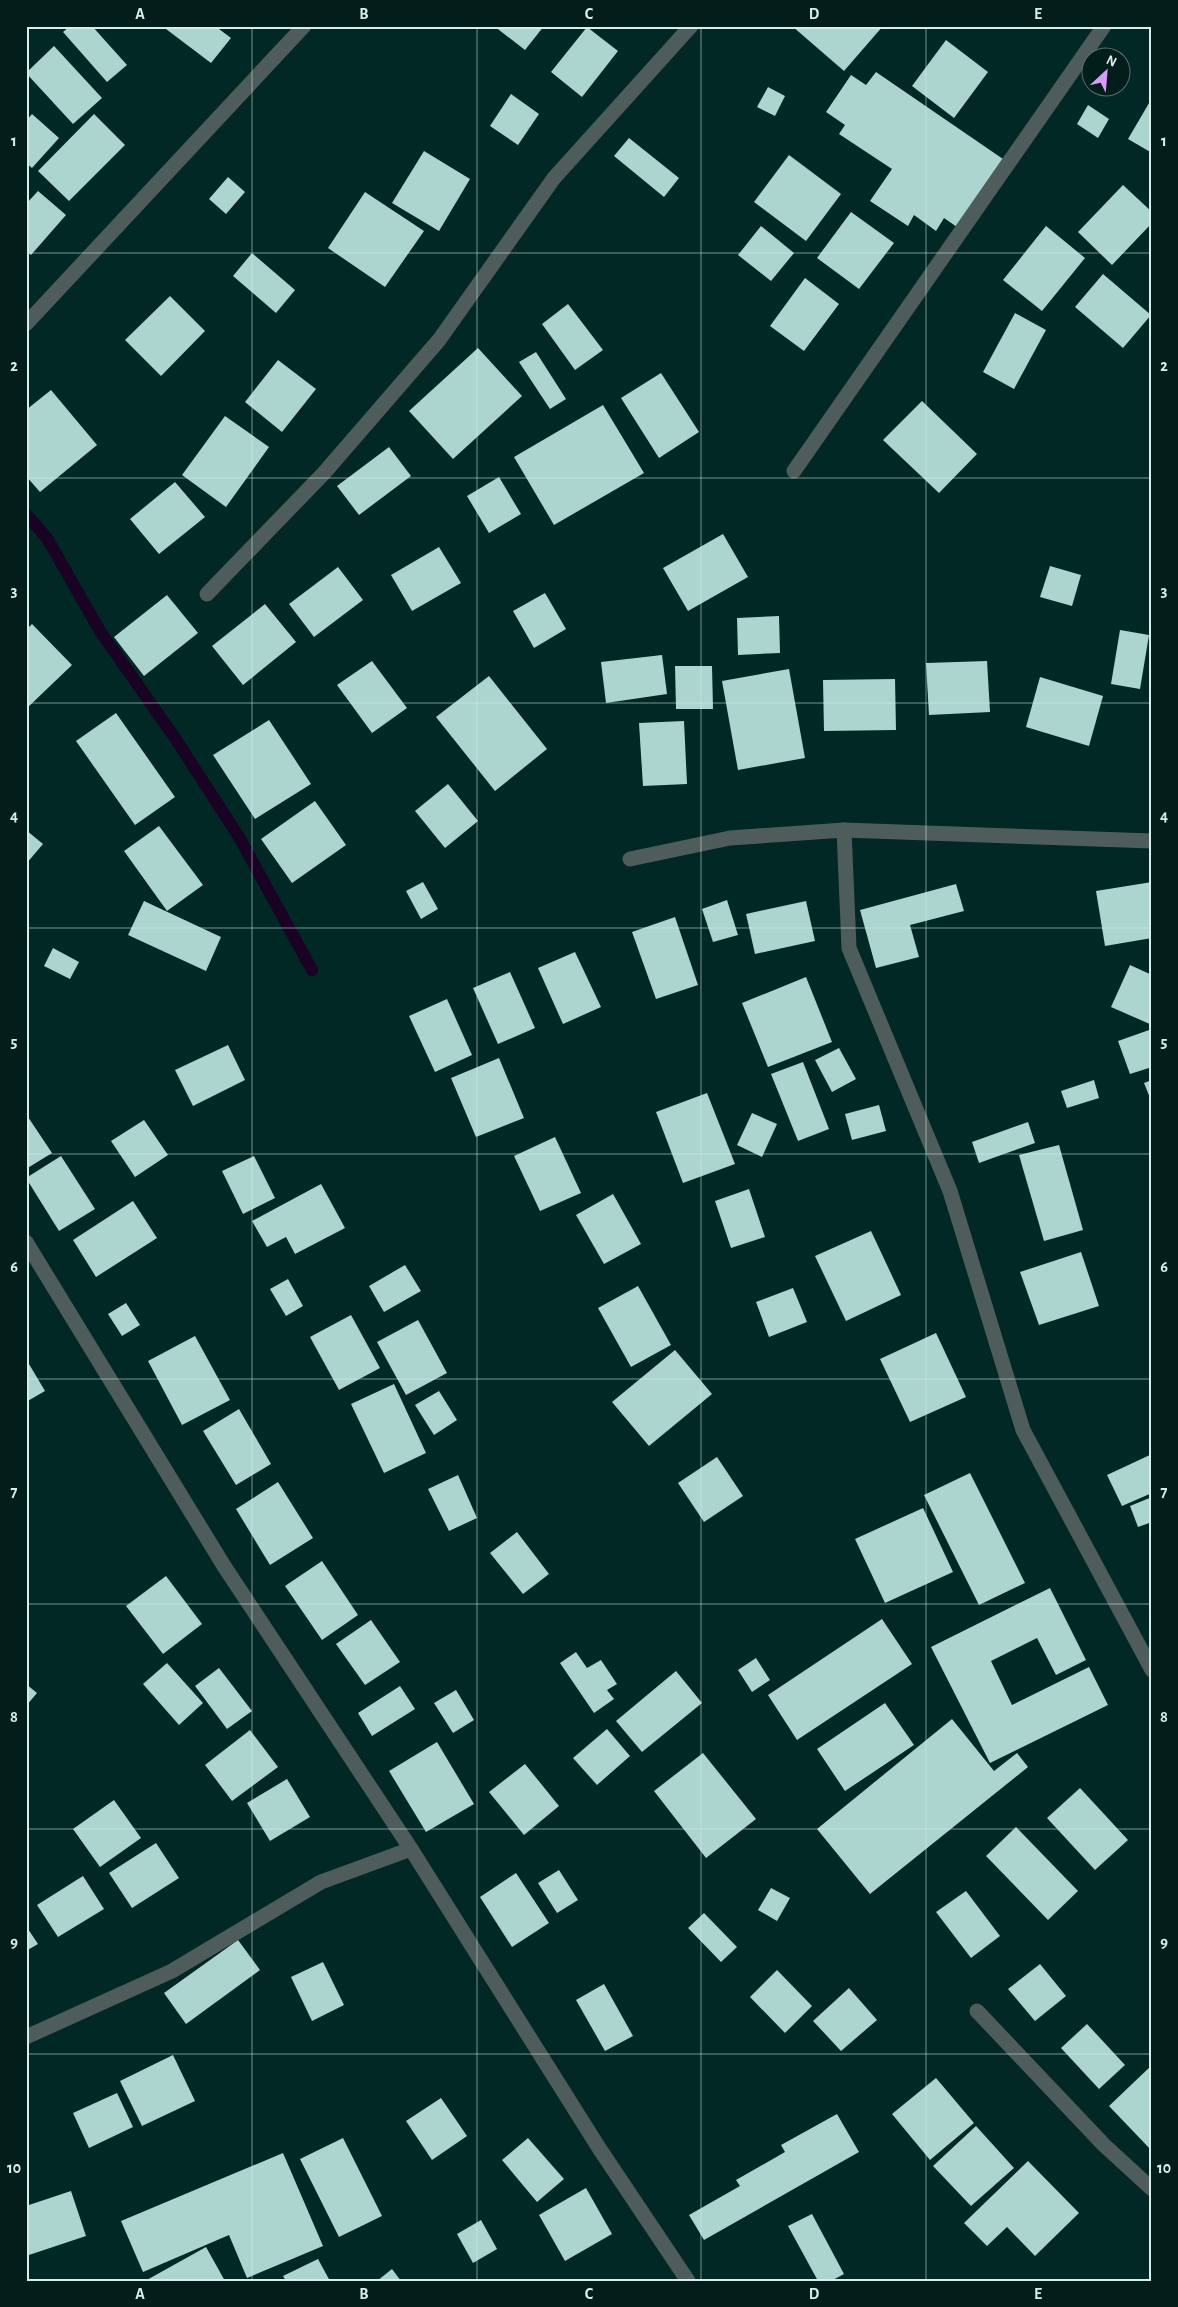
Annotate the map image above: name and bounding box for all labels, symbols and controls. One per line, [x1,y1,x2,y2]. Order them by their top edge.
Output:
text: A [135,6,145,22]
text: B [359,6,369,22]
text: C [585,6,594,22]
text: D [809,6,820,22]
text: E [1034,6,1042,22]
north arrow [1080,48,1130,98]
text: N [1104,53,1119,70]
text: 1 [11,133,17,149]
text: 1 [1161,133,1167,149]
text: 2 [10,358,18,374]
text: 2 [1160,358,1168,374]
text: 3 [11,583,18,599]
text: 3 [1161,583,1168,599]
text: 4 [10,808,18,824]
text: 4 [1160,808,1168,824]
text: 5 [11,1034,18,1050]
text: 5 [1161,1034,1168,1050]
text: 6 [10,1259,18,1275]
text: 6 [1160,1259,1168,1275]
text: 7 [11,1484,18,1500]
text: 7 [1161,1484,1168,1500]
text: 8 [10,1709,18,1725]
text: 8 [1160,1709,1168,1725]
text: 9 [10,1934,18,1950]
text: 9 [1160,1934,1168,1950]
text: 10 [7,2160,21,2176]
text: 10 [1157,2160,1171,2176]
text: A [135,2286,145,2302]
text: B [359,2286,369,2302]
text: C [585,2286,594,2302]
text: D [809,2286,820,2302]
text: E [1034,2286,1042,2302]

